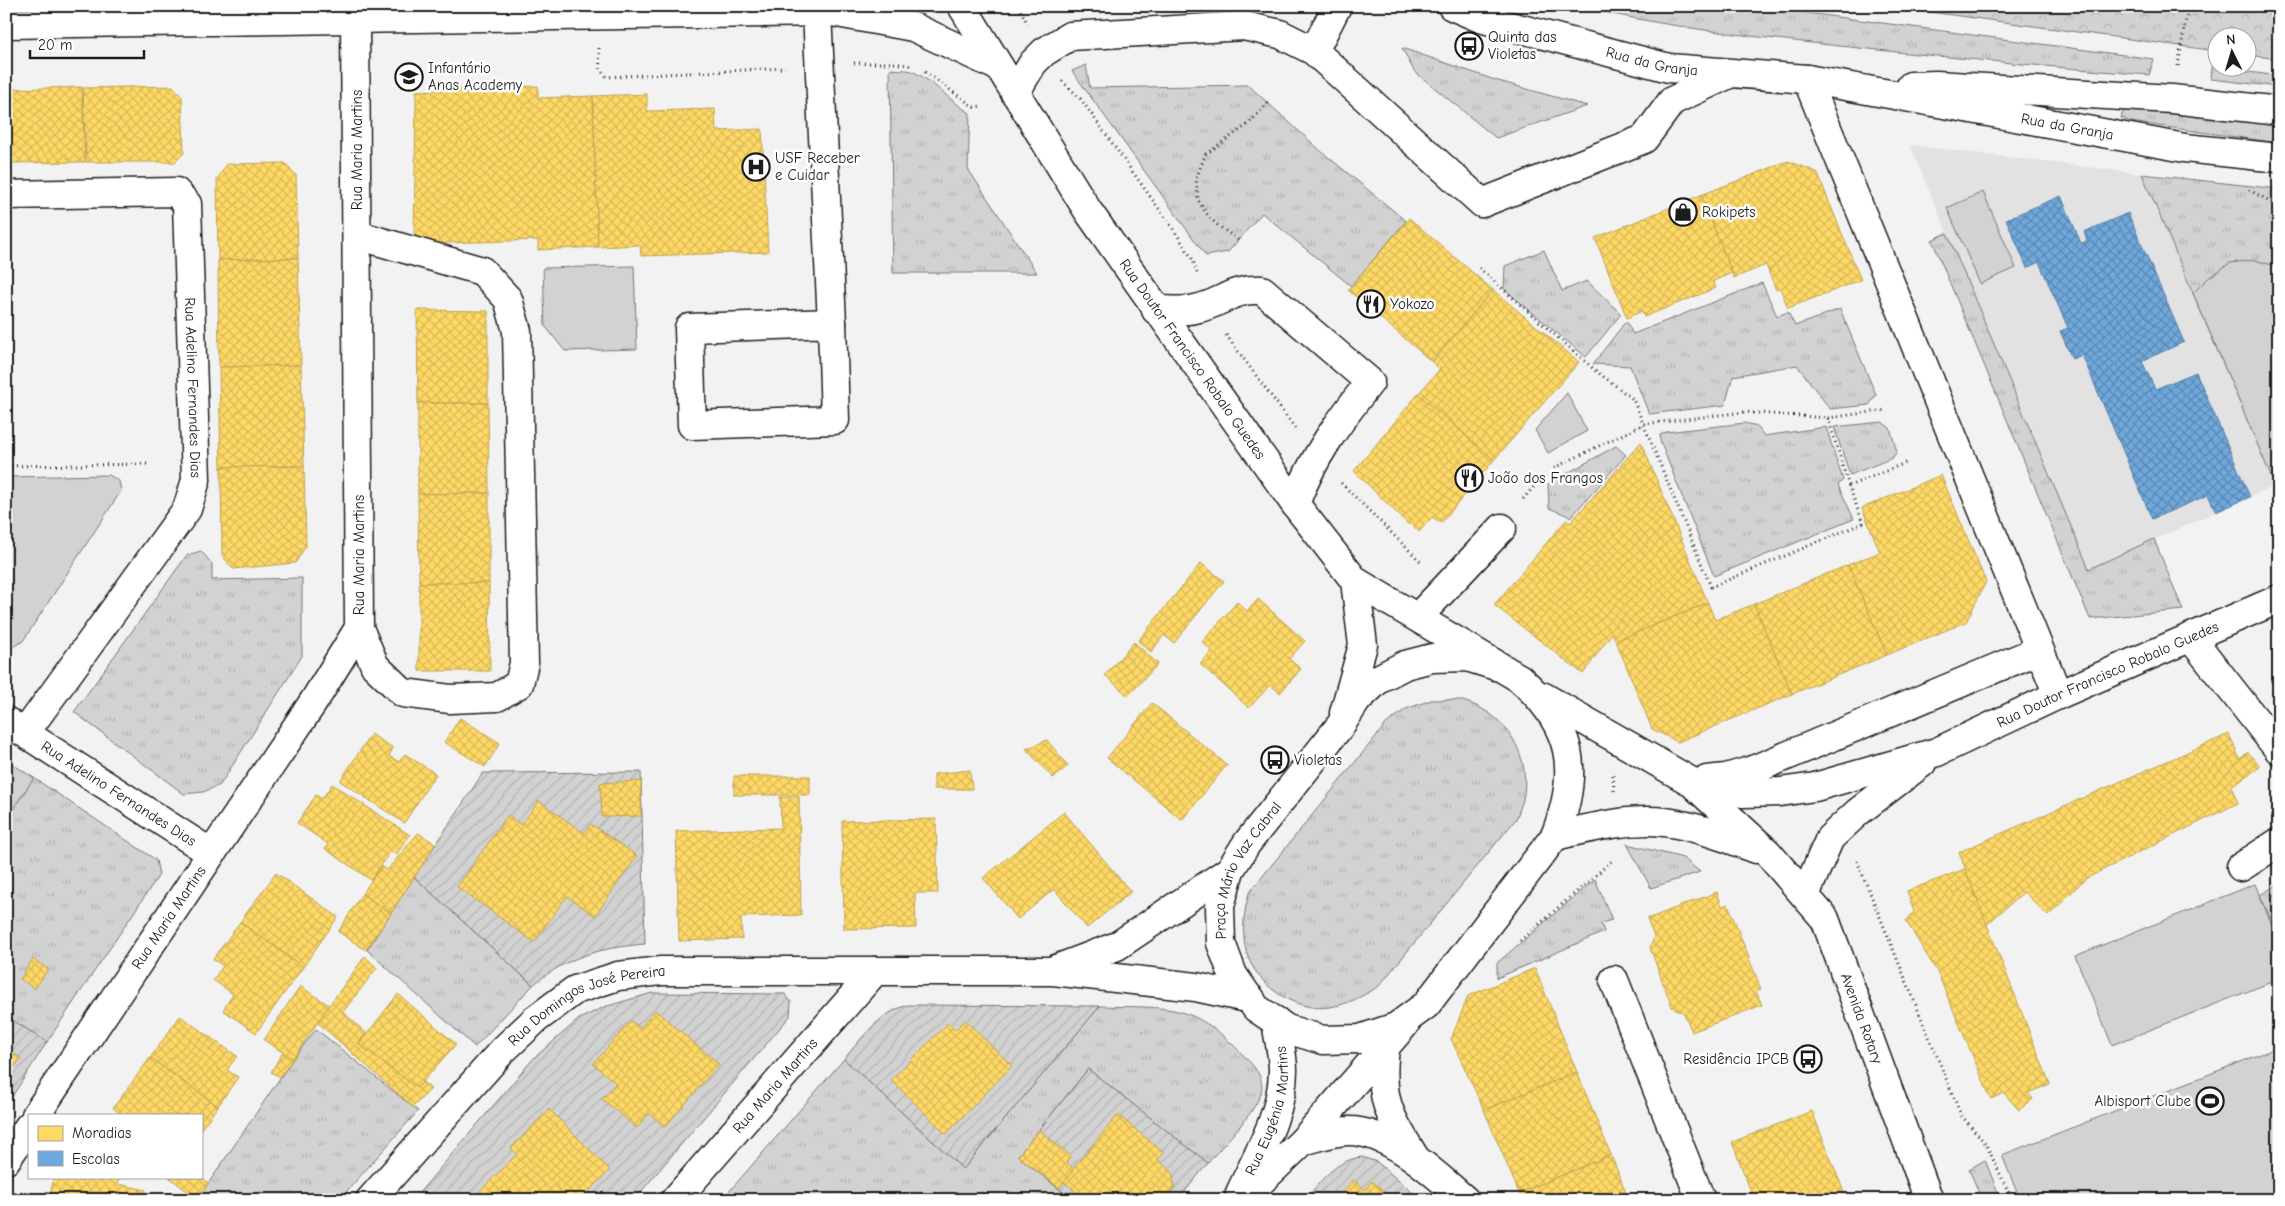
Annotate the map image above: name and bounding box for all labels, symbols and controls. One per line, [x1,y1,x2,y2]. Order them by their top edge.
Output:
scale bar [30,28,144,60]
place label: Quinta das Violetas [1488,28,1557,63]
north arrow [2208,28,2258,78]
bus stop icon: Quinta das Violetas [1454,31,1484,61]
text: N [2226,31,2236,48]
text: 20 m [38,36,72,54]
street label: Rua da Granja [1604,43,1699,79]
place label: Infantário Anas Academy [428,59,523,94]
school or university icon: Infantário Anas Academy [394,62,424,92]
street label: Rua Maria Martins [348,90,366,210]
street label: Rua da Granja [2020,109,2115,144]
place label: USF Receber e Cuidar [775,149,860,184]
hospital icon: USF Receber e Cuidar [741,152,771,182]
shop icon: Rokipets [1668,197,1698,227]
place label: Rokipets [1702,203,1755,221]
street label: Rua Doutor Francisco Robalo Guedes [1116,256,1270,463]
restaurant icon: Yokozo [1356,289,1386,319]
place label: Yokozo [1390,295,1435,313]
street label: Rua Adelino Fernandes Dias [181,297,205,478]
restaurant icon: João dos Frangos [1454,463,1484,493]
place label: João dos Frangos [1488,469,1603,487]
street label: Rua Maria Martins [350,495,368,615]
street label: Rua Doutor Francisco Robalo Guedes [1994,617,2221,732]
street label: Rua Adelino Fernandes Dias [38,737,200,850]
bus stop icon: Violetas [1260,745,1290,775]
place label: Violetas [1294,751,1342,769]
street label: Praça Mário Vaz Cabral [1211,798,1285,940]
street label: Rua Maria Martins [128,862,210,972]
street label: Rua Domingos José Pereira [504,962,665,1050]
street label: Avenida Rotary [1837,970,1887,1067]
street label: Rua Maria Martins [729,1034,821,1137]
bus stop icon: Residência IPCB [1793,1044,1823,1074]
street label: Rua Eugénia Martins [1241,1045,1292,1178]
place label: Residência IPCB [1683,1050,1789,1068]
sports icon: Albisport Clube [2195,1086,2225,1116]
place label: Albisport Clube [2094,1092,2191,1110]
legend [28,1114,202,1178]
text: Moradias [72,1124,131,1142]
text: Escolas [72,1150,120,1168]

